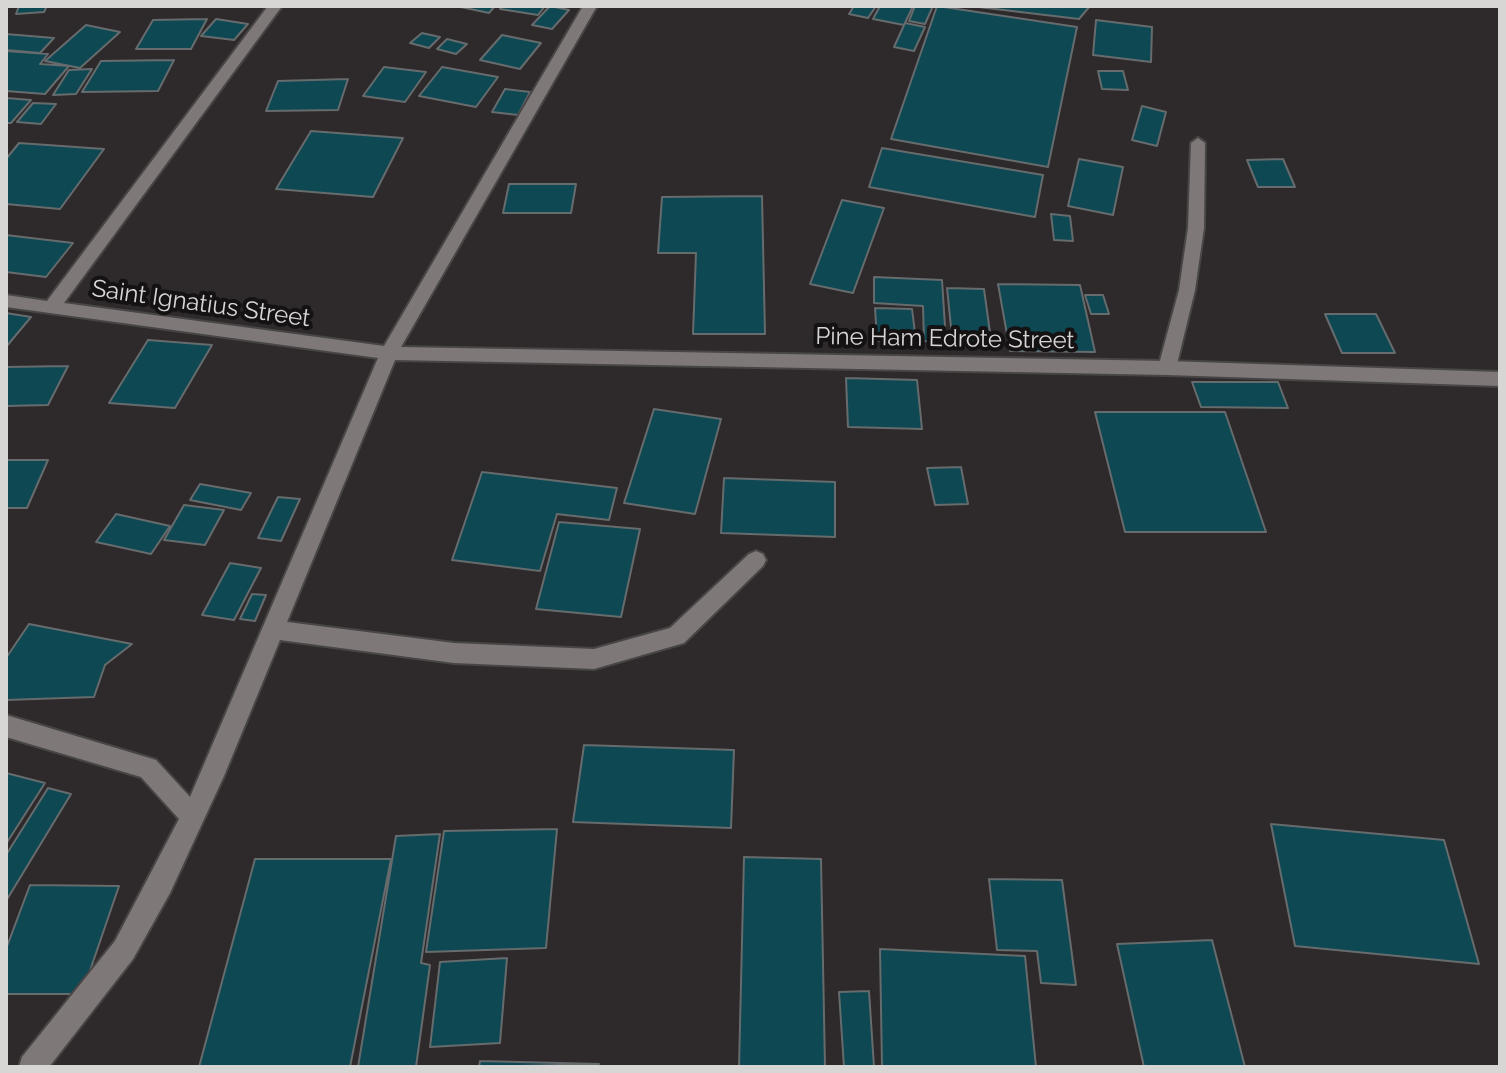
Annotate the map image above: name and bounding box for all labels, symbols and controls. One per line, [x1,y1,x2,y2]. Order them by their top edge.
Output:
street label: Saint Ignatius Street [90,274,312,334]
street label: Pine Ham Edrote Street [815,322,1075,356]

